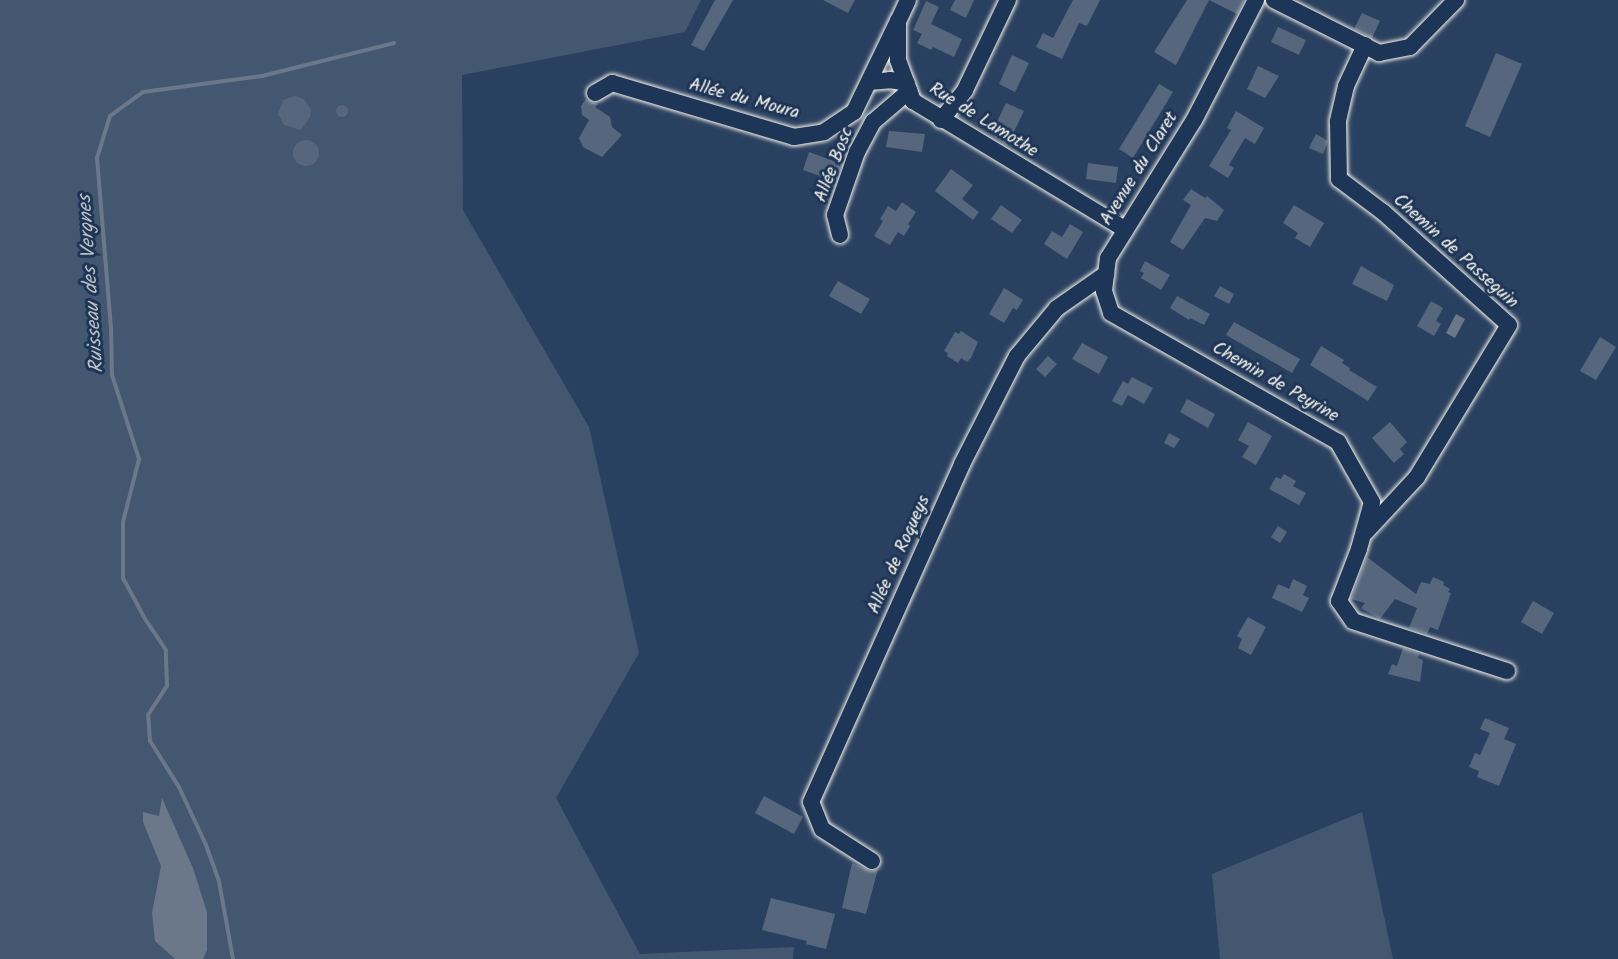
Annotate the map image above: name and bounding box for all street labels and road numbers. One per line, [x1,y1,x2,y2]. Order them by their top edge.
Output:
street label: Allée du Moura [687,75,801,125]
street label: Rue de Lamothe [925,79,1041,163]
street label: Avenue du Claret [1096,108,1184,230]
street label: Allée Bosc [811,125,859,205]
street label: Chemin de Passeguin [1388,190,1522,314]
street label: Chemin de Peyrine [1208,338,1342,428]
street label: Allée de Roqueys [864,492,936,618]

